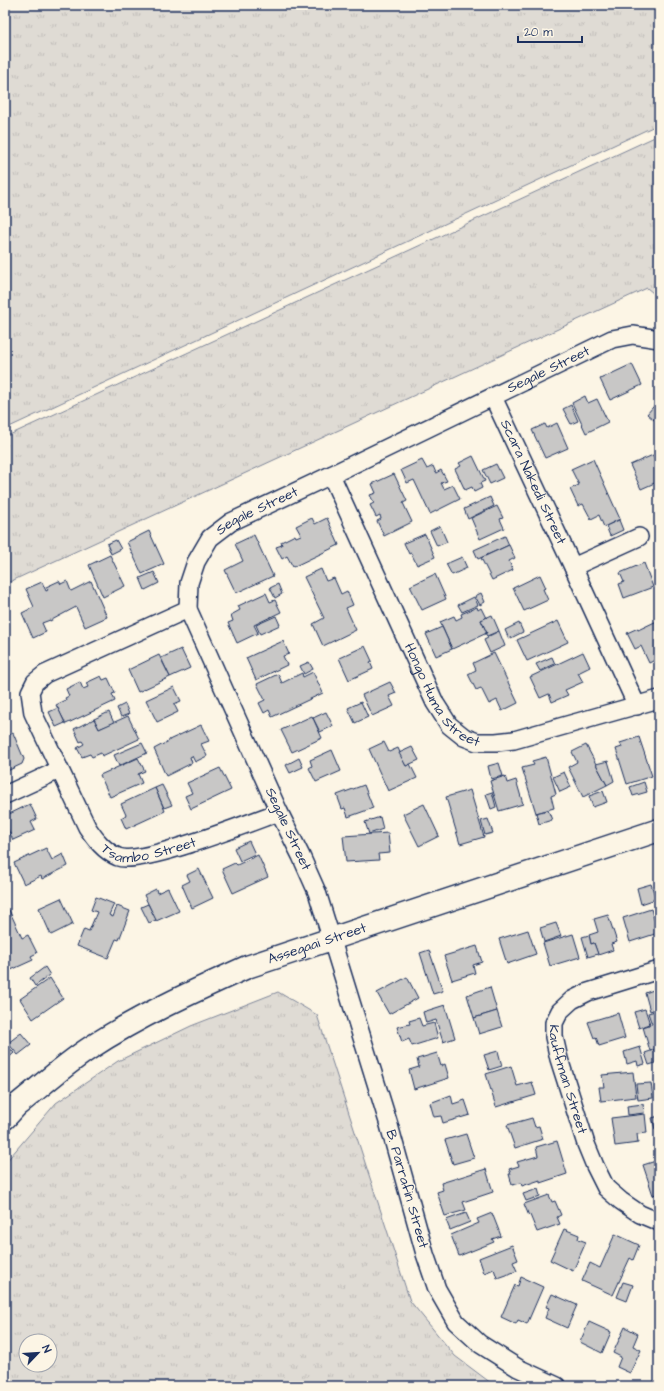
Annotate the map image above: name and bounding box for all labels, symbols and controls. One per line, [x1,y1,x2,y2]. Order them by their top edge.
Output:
scale bar [518,18,582,44]
text: 20 m [524,24,553,41]
street label: Segale Street [504,341,594,398]
street label: Scara Nakedi Street [495,416,571,548]
street label: Segale Street [212,482,302,540]
street label: Hongo Huma Street [399,640,483,752]
street label: Segale Street [260,784,316,874]
street label: Tsambo Street [96,832,199,868]
street label: Assegaai Street [265,918,369,969]
street label: Kauffman Street [544,1024,592,1137]
street label: B. Parrafin Street [381,1127,434,1251]
north arrow [18,1333,58,1373]
text: N [38,1343,55,1355]

